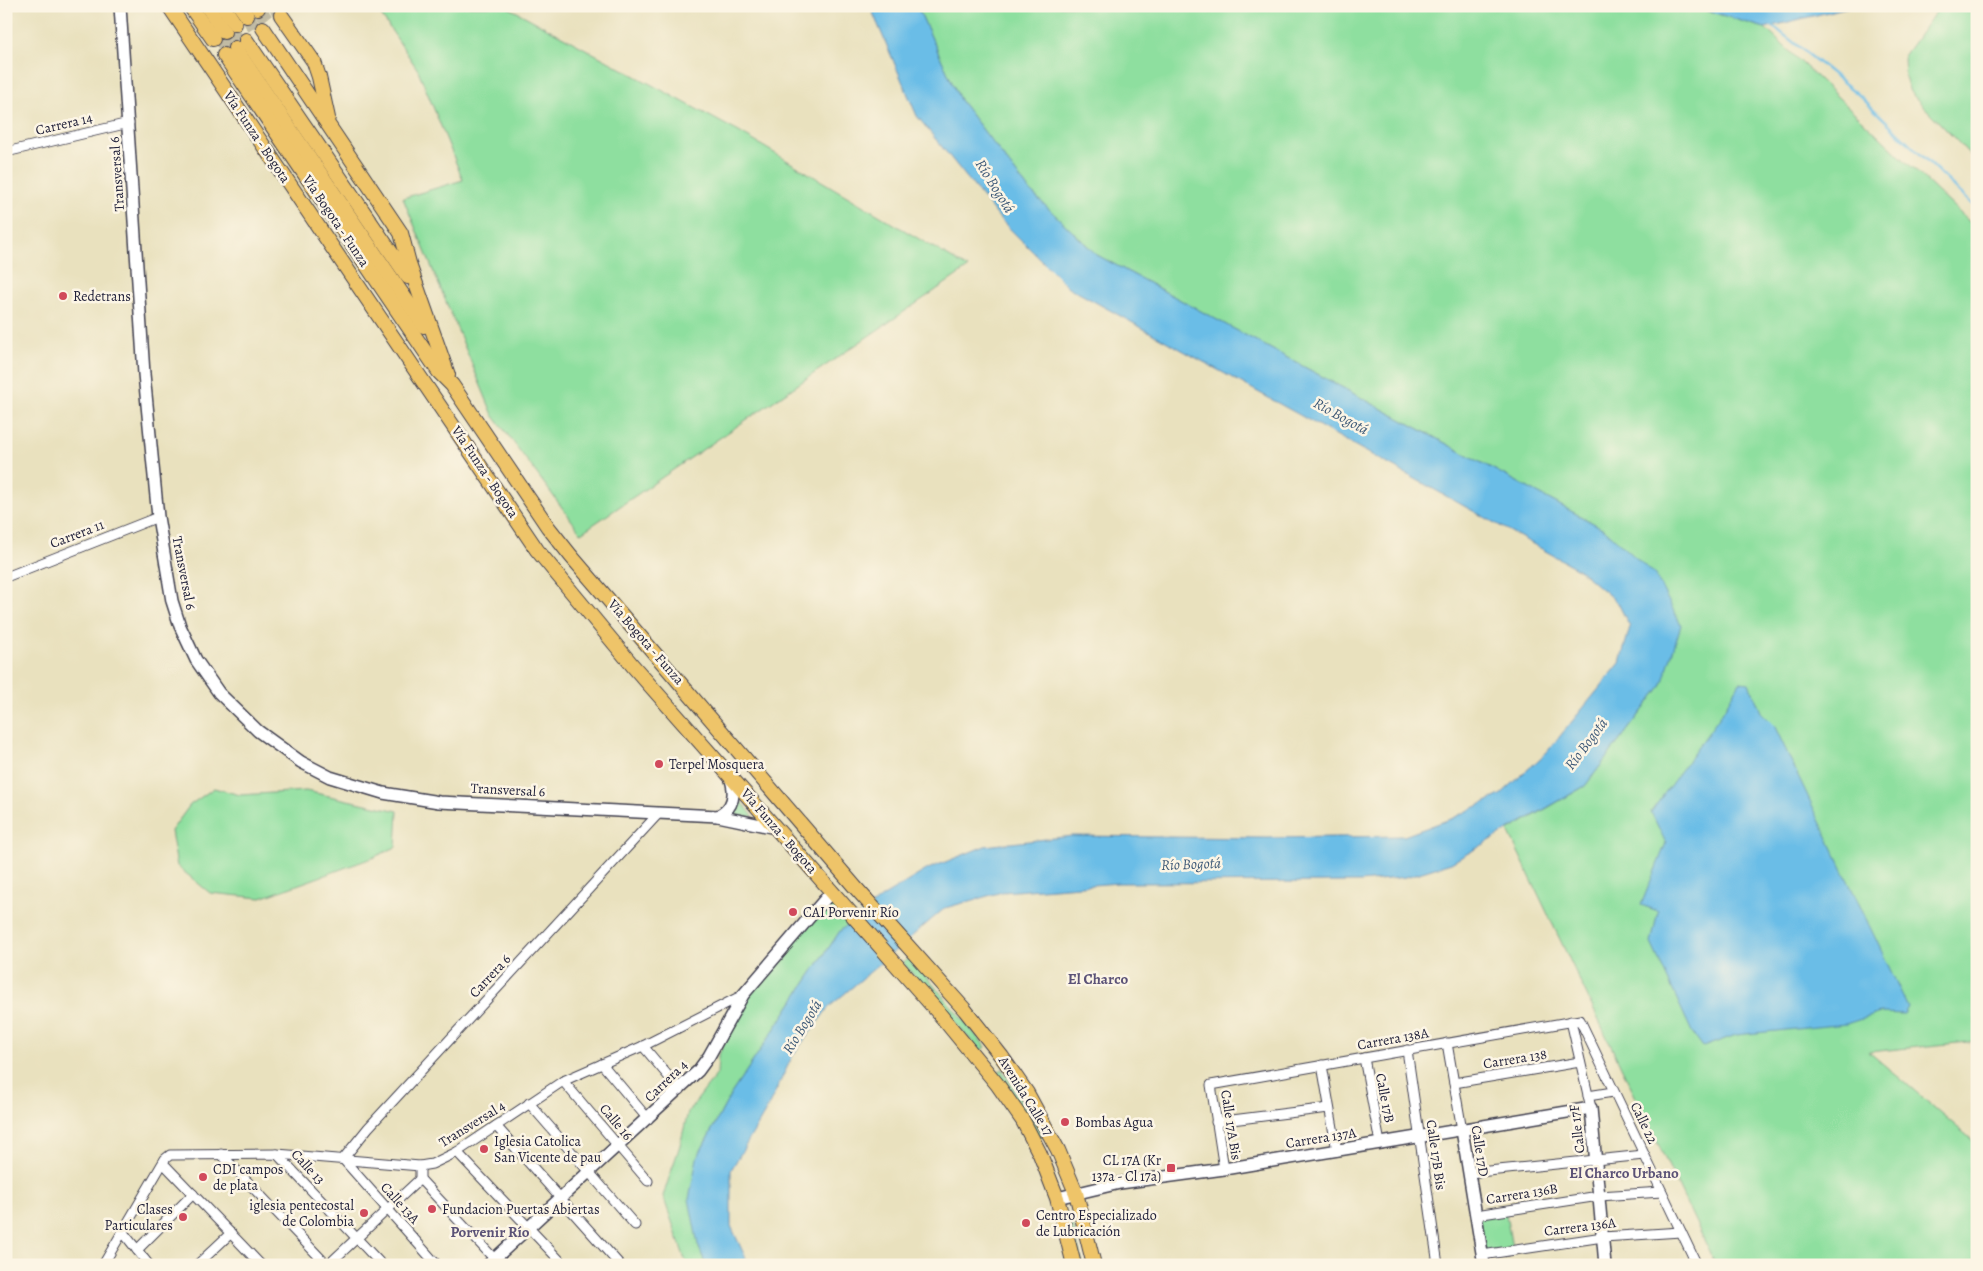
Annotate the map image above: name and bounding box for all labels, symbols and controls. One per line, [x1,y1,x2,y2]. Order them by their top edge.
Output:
street label: Vía Funza - Bogota [219,86,295,187]
street label: Carrera 14 [34,108,94,140]
street label: Transversal 6 [105,136,129,212]
water label: Río Bogotá [971,155,1019,217]
street label: Vía Bogota - Funza [298,170,374,271]
place label: Redetrans [73,287,131,306]
marker: Redetrans [57,290,69,302]
water label: Río Bogotá [1310,393,1372,439]
street label: Vía Funza - Bogota [447,421,523,522]
street label: Carrera 11 [47,515,107,553]
street label: Transversal 6 [168,535,200,611]
street label: Vía Bogota - Funza [603,595,689,689]
water label: Río Bogotá [1560,714,1612,774]
place label: Terpel Mosquera [669,755,765,774]
marker: Terpel Mosquera [653,758,665,770]
street label: Transversal 6 [470,779,546,801]
street label: Vía Funza - Bogota [736,784,822,878]
water label: Río Bogotá [1161,853,1221,875]
place label: CAI Porvenir Río [803,903,899,922]
marker: CAI Porvenir Río [787,906,799,918]
street label: Carrera 6 [465,950,515,1002]
district label: El Charco [1068,969,1128,989]
water label: Río Bogotá [778,996,826,1058]
street label: Carrera 138A [1356,1023,1431,1055]
street label: Carrera 138 [1482,1045,1548,1073]
street label: Avenida Calle 17 [993,1052,1058,1139]
street label: Carrera 4 [640,1056,692,1106]
street label: Calle 17B [1371,1072,1399,1124]
street label: Calle 17A Bis [1216,1089,1246,1161]
street label: Transversal 4 [435,1096,509,1152]
street label: Calle 22 [1626,1099,1662,1147]
street label: Calle 16 [595,1100,637,1144]
street label: Calle 17F [1565,1104,1589,1154]
place label: Bombas Agua [1075,1113,1154,1132]
marker: Bombas Agua [1059,1116,1071,1128]
street label: Calle 17B Bis [1422,1119,1450,1191]
street label: Carrera 137A [1284,1123,1359,1153]
street label: Calle 17D [1467,1124,1493,1178]
place label: Iglesia Catolica San Vicente de pau [494,1132,602,1167]
marker: Iglesia Catolica San Vicente de pau [478,1143,490,1155]
street label: Calle 13 [287,1145,329,1189]
place label: CL 17A (Kr 137a - Cl 17a) [1092,1151,1162,1186]
place label: CDI campos de plata [213,1160,283,1195]
marker: CL 17A (Kr 137a - Cl 17a) [1165,1162,1177,1174]
district label: El Charco Urbano [1569,1163,1679,1183]
marker: CDI campos de plata [197,1171,209,1183]
street label: Calle 13A [376,1178,424,1229]
street label: Carrera 136B [1485,1179,1559,1209]
place label: iglesia pentecostal de Colombia [249,1196,355,1231]
place label: Clases Particulares [105,1200,173,1235]
place label: Fundacion Puertas Abiertas [442,1200,600,1219]
marker: Fundacion Puertas Abiertas [426,1203,438,1215]
place label: Centro Especializado de Lubricación [1036,1206,1157,1241]
marker: iglesia pentecostal de Colombia [358,1207,370,1219]
marker: Clases Particulares [177,1211,189,1223]
street label: Carrera 136A [1543,1213,1618,1241]
marker: Centro Especializado de Lubricación [1020,1217,1032,1229]
district label: Porvenir Río [450,1222,530,1242]

